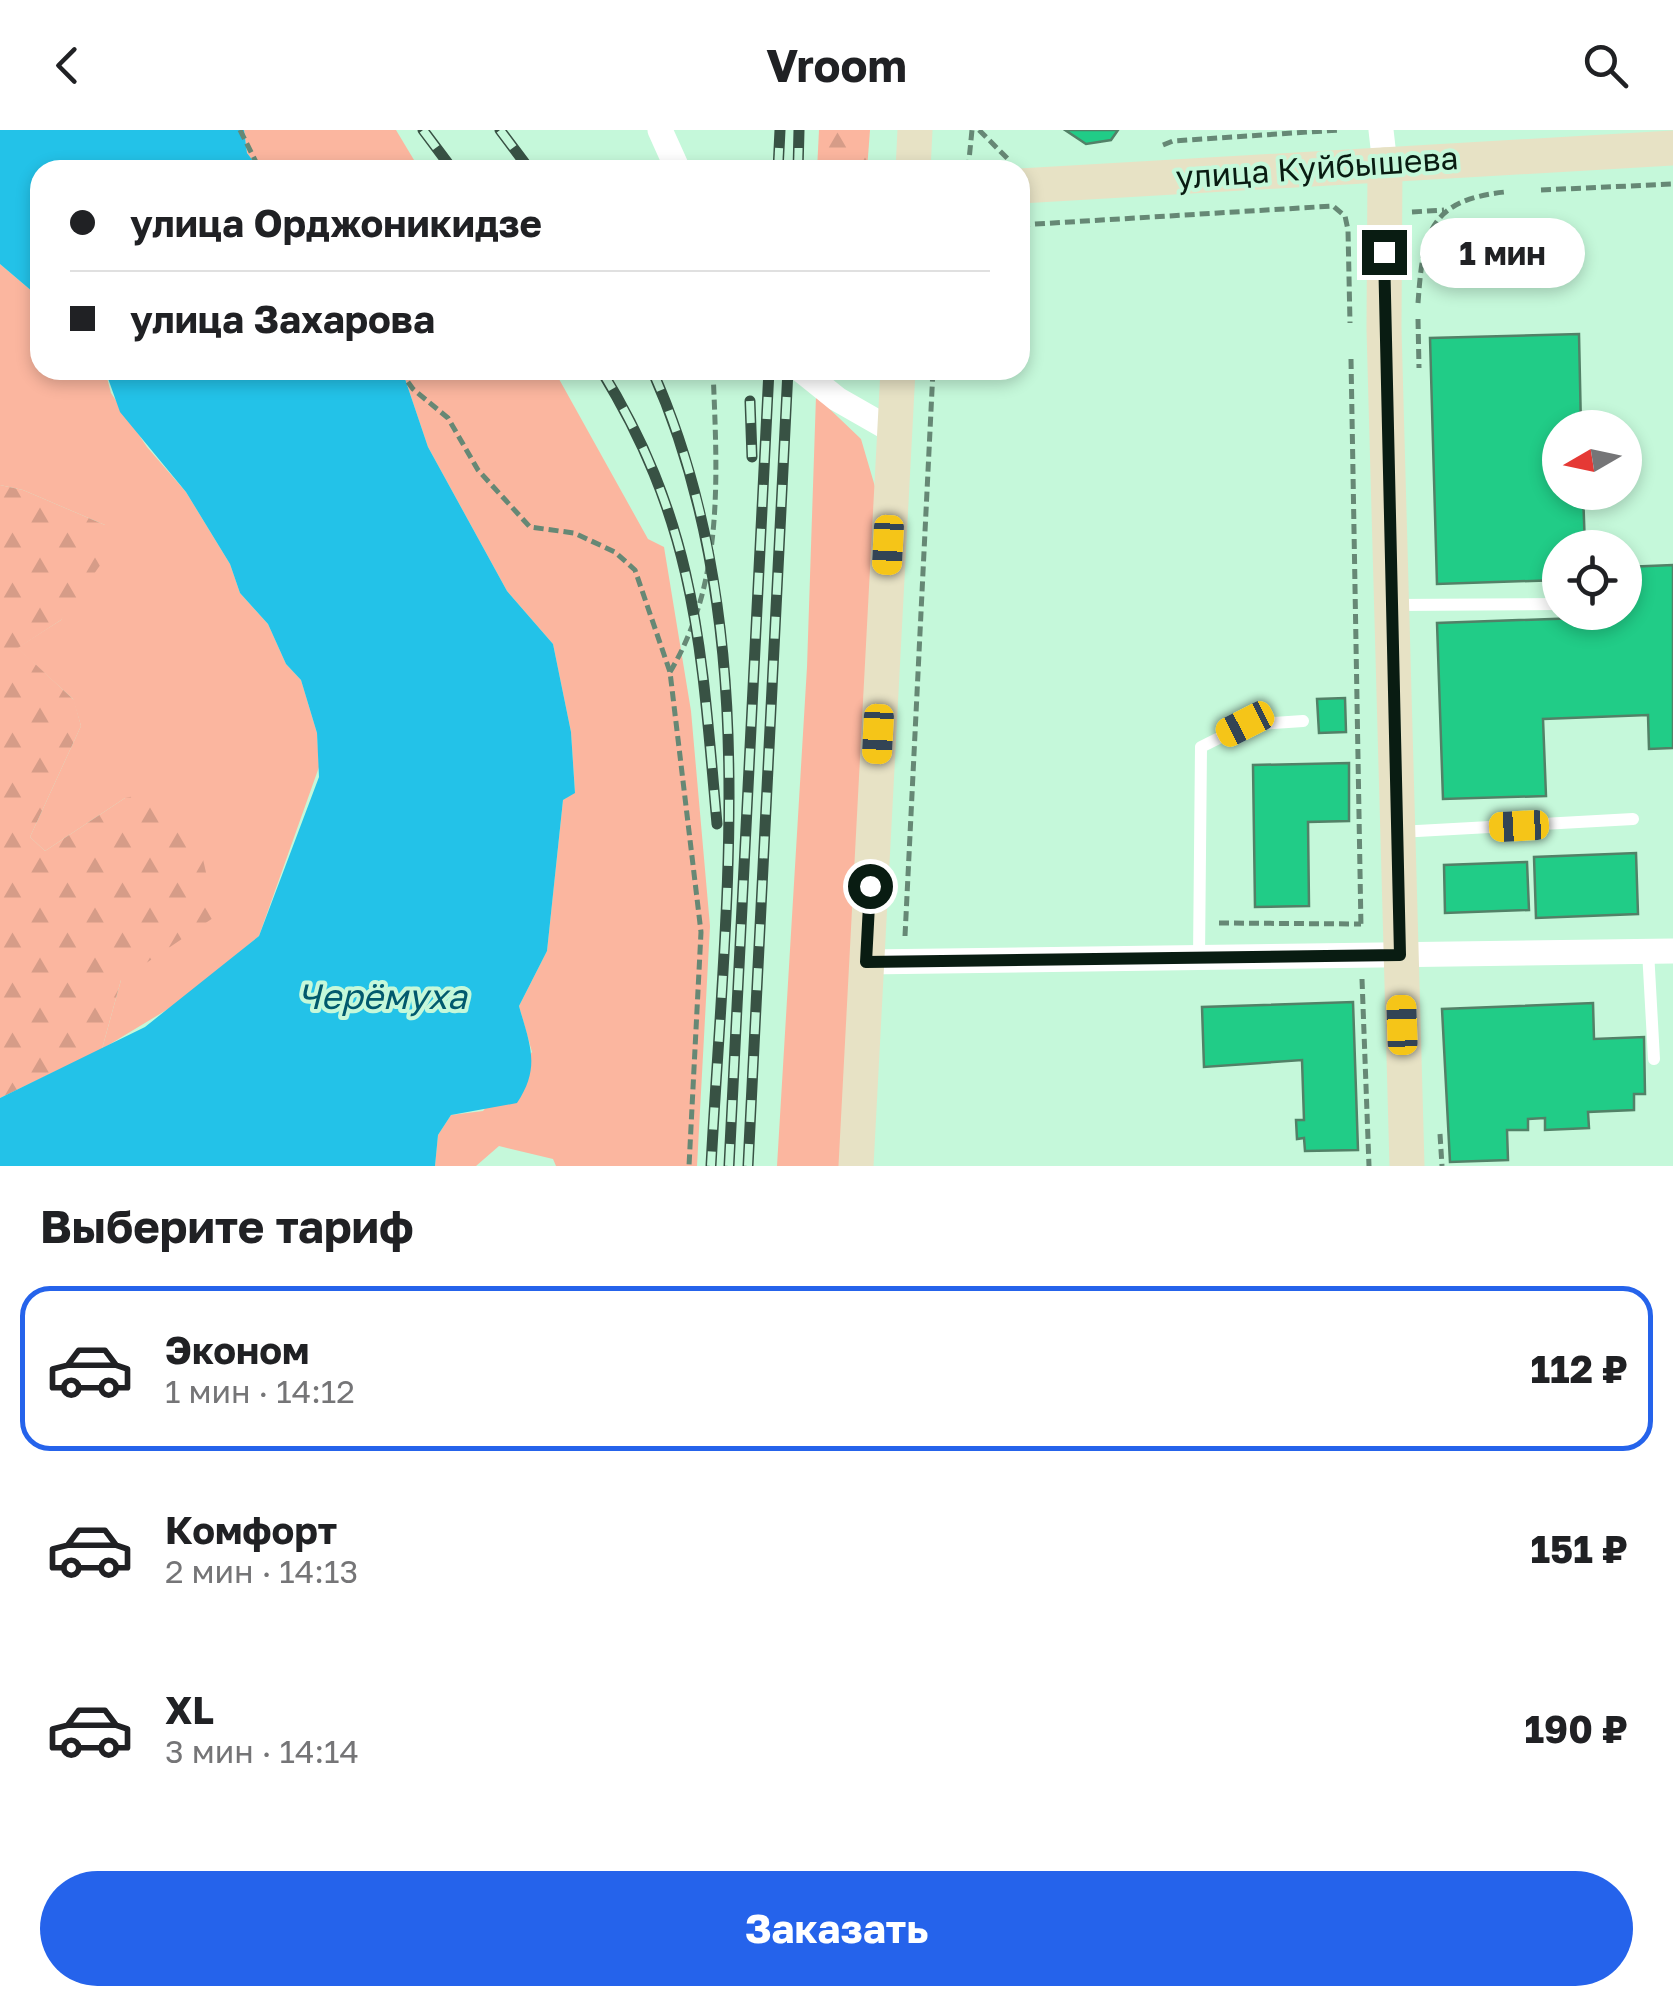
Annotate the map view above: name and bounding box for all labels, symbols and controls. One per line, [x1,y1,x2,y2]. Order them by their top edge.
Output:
icon: back [40,38,95,93]
text: Vroom [766,38,907,92]
icon: search [1578,38,1633,93]
street label: улица Куйбышева [1174,138,1460,196]
text: улица Орджоникидзе [130,200,542,245]
callout: 1 мин [1419,217,1584,287]
route end [1362,230,1407,275]
text: 1 мин [1459,234,1546,272]
text: улица Захарова [130,296,435,341]
north arrow [1542,410,1642,510]
map controls [1542,410,1642,630]
car [871,514,905,576]
button: locate [1542,530,1642,630]
car [1211,697,1279,751]
car [861,703,895,765]
car [1488,809,1550,843]
route start [848,864,893,909]
water label: Черёмуха [297,975,468,1017]
car [1386,994,1418,1056]
text: Выберите тариф [40,1199,414,1253]
icon: car [45,1324,135,1414]
text: Эконом [165,1327,309,1372]
text: 112 ₽ [1531,1346,1628,1391]
text: 1 мин · 14:12 [165,1372,355,1410]
icon: car [45,1504,135,1594]
text: Комфорт [165,1507,337,1552]
text: 151 ₽ [1531,1526,1628,1571]
text: 2 мин · 14:13 [165,1552,358,1590]
icon: car [45,1684,135,1774]
text: XL [165,1687,214,1732]
text: 190 ₽ [1524,1706,1628,1751]
text: 3 мин · 14:14 [165,1732,359,1770]
button: Заказать [40,1871,1633,1986]

